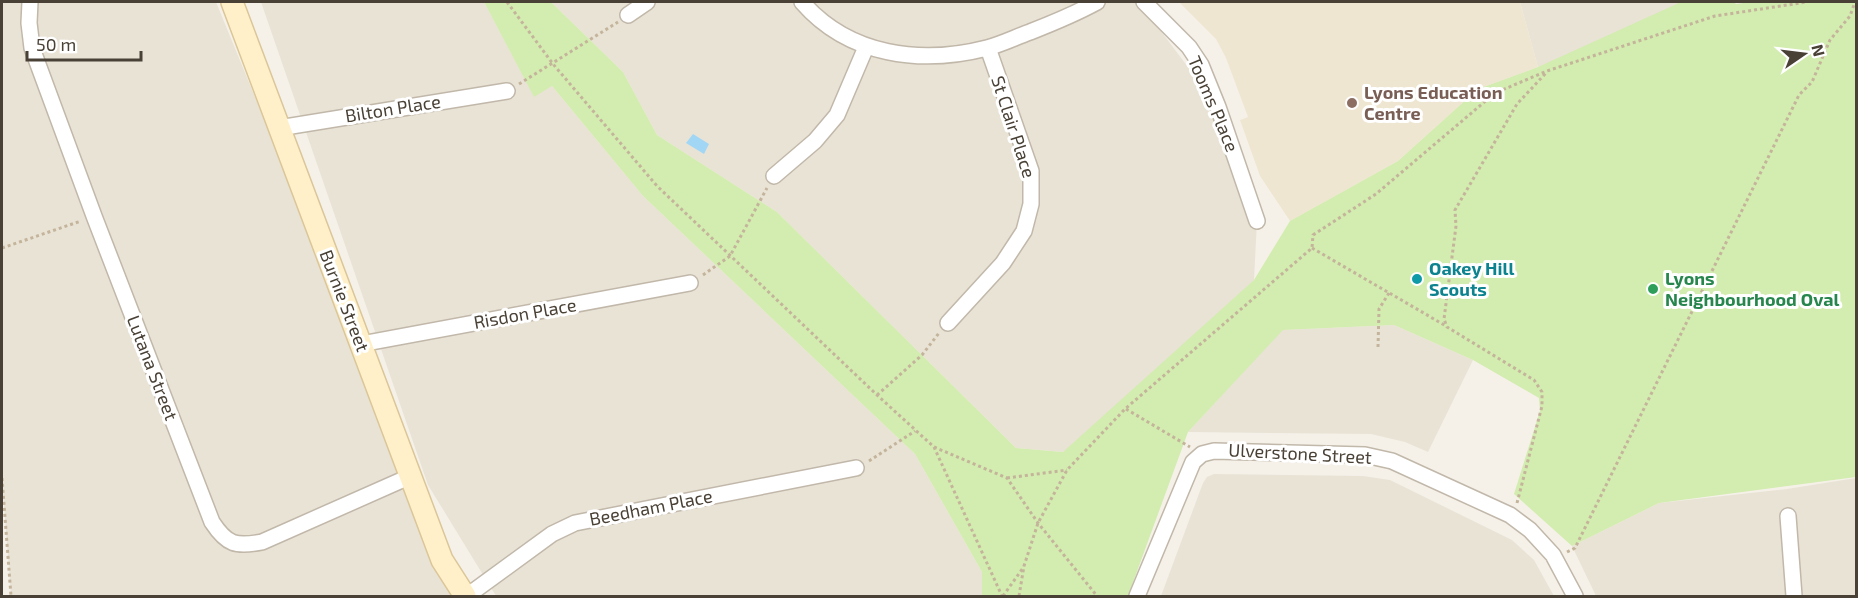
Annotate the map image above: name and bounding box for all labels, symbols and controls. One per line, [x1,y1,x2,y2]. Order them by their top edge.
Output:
scale bar [27,24,141,62]
north arrow [1774,24,1834,84]
text: 50 m [36,33,76,55]
text: N [1808,42,1830,58]
street label: Tooms Place [1184,52,1244,155]
street label: St Clair Place [987,73,1041,180]
place label: Lyons Education Centre [1364,81,1503,124]
street label: Bilton Place [343,90,442,126]
marker: Lyons Education Centre [1345,96,1359,110]
street label: Burnie Street [315,247,374,355]
place label: Oakey Hill Scouts [1429,257,1514,300]
place label: Lyons Neighbourhood Oval [1665,267,1839,310]
marker: Oakey Hill Scouts [1410,272,1424,286]
marker: Lyons Neighbourhood Oval [1646,282,1660,296]
street label: Risdon Place [472,293,578,333]
street label: Lutana Street [123,312,183,423]
street label: Ulverstone Street [1228,438,1372,468]
street label: Beedham Place [587,484,714,530]

